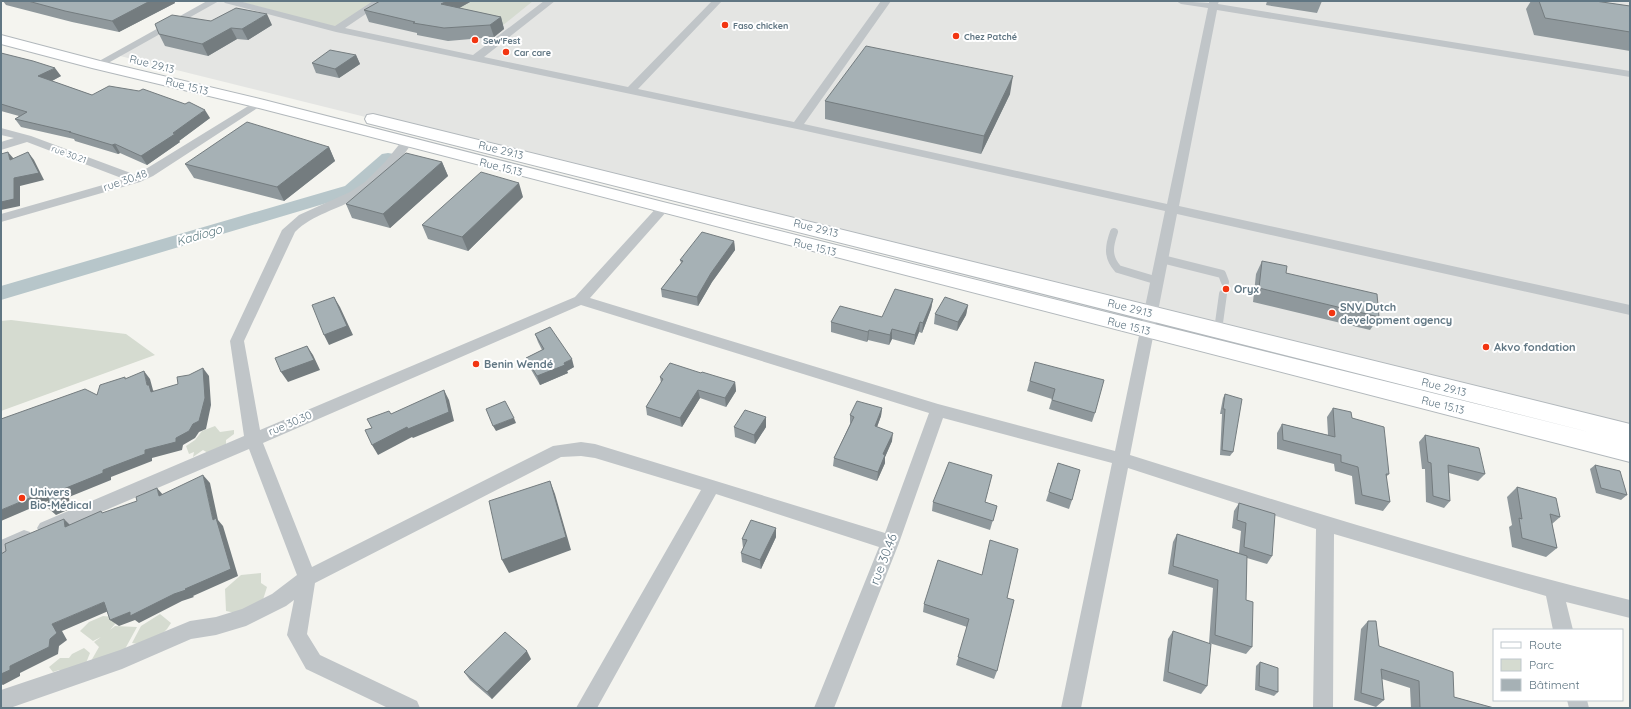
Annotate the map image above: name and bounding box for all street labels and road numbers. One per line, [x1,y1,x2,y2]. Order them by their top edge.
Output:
street label: Rue 29.13 [128,52,176,76]
street label: Rue 15.13 [164,74,210,98]
street label: Rue 29.13 [477,138,525,162]
street label: rue 30.21 [50,143,88,165]
street label: Rue 15.13 [478,155,524,179]
street label: rue 30.48 [101,166,149,194]
street label: Rue 29.13 [792,216,840,240]
street label: Rue 15.13 [792,235,838,259]
street label: Rue 29.13 [1106,296,1154,320]
street label: Rue 15.13 [1106,314,1152,338]
street label: Rue 29.13 [1420,375,1468,399]
street label: Rue 15.13 [1420,393,1466,417]
street label: rue 30.30 [266,408,314,438]
street label: rue 30.46 [866,531,900,587]

